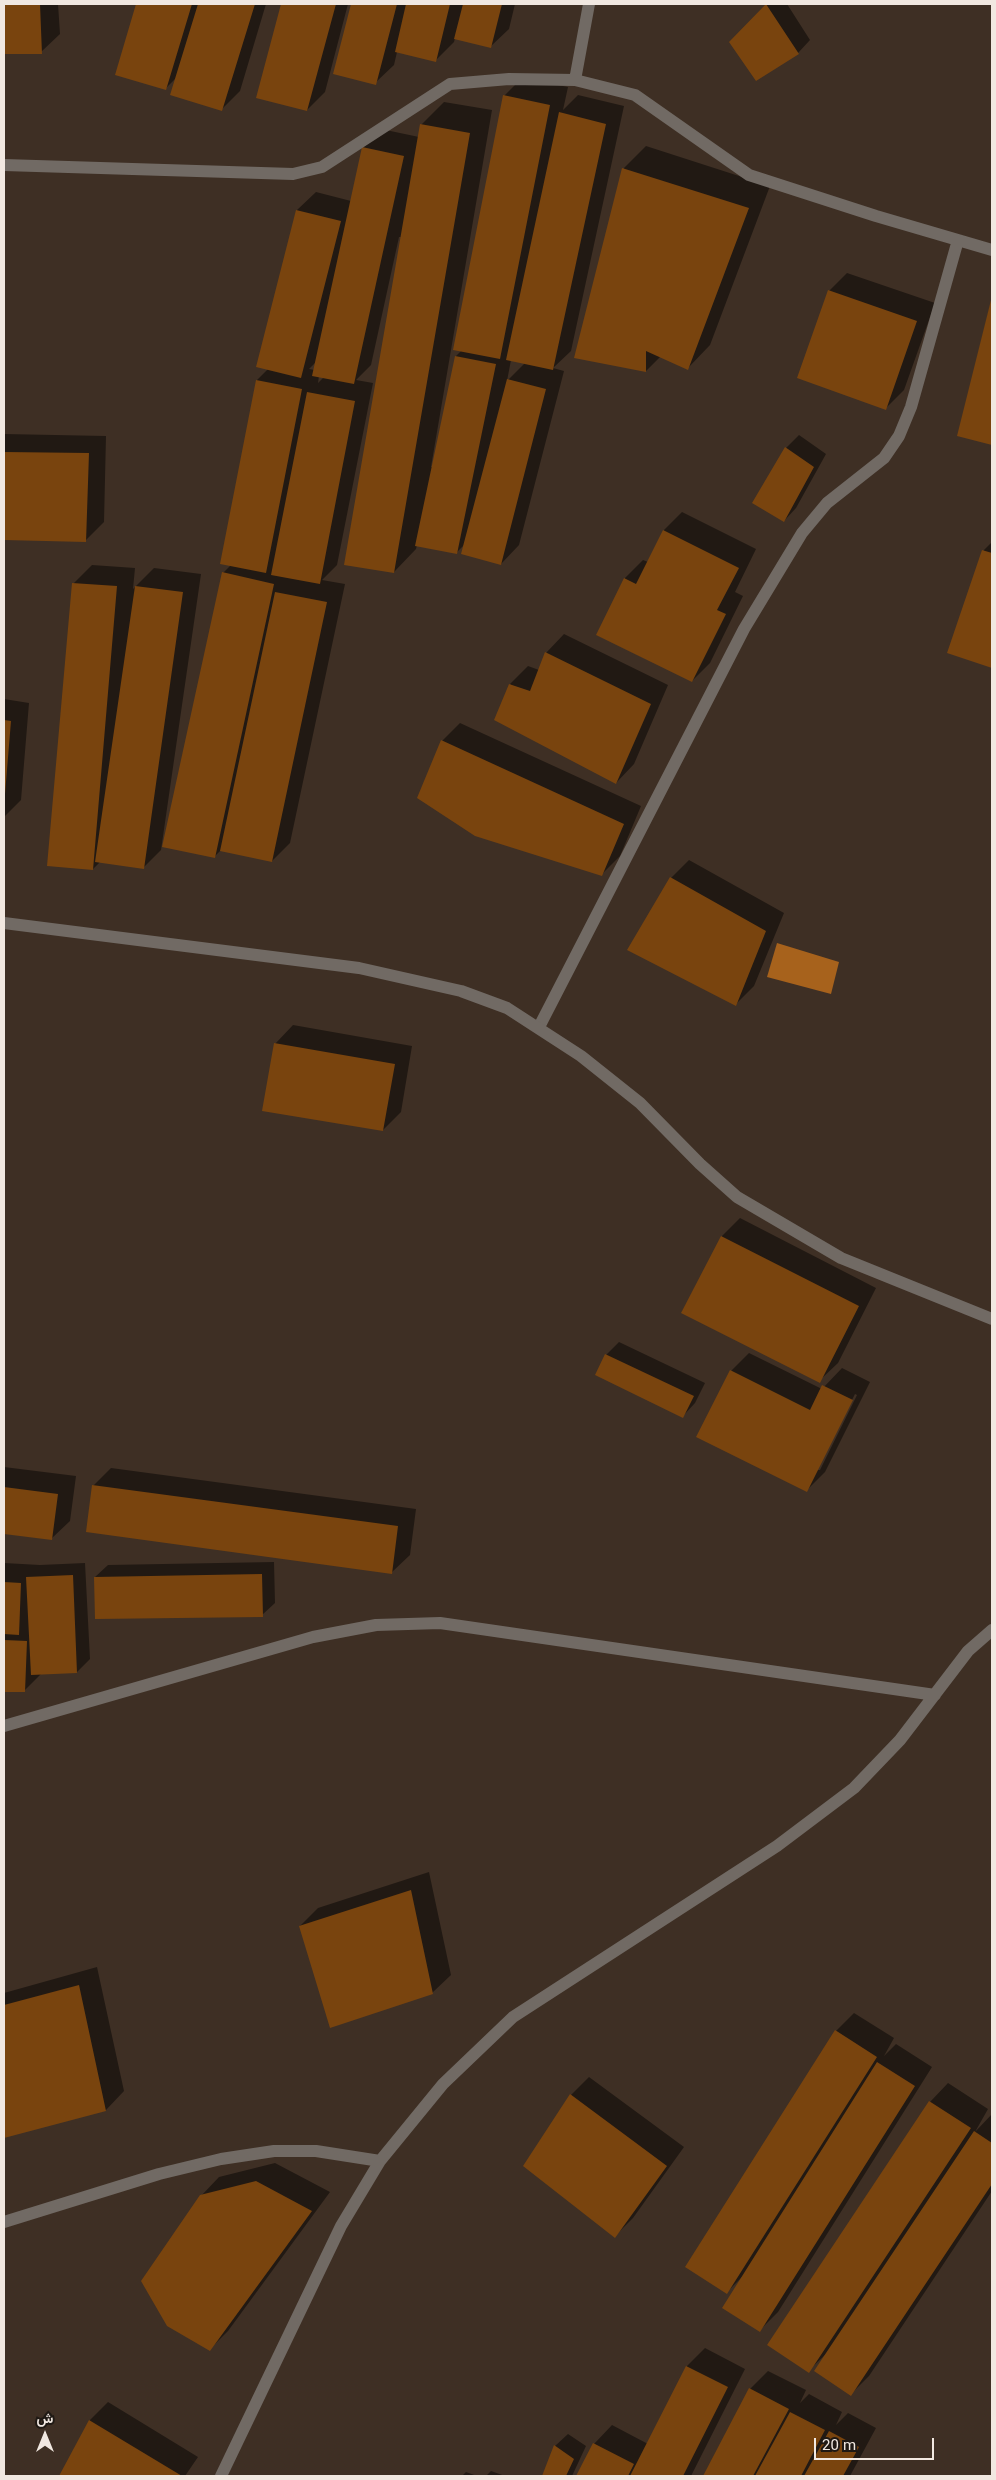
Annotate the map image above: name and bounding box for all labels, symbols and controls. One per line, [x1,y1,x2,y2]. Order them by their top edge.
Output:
text: ش [37,2409,53,2431]
north arrow [20,2410,70,2460]
scale bar [816,2428,936,2460]
text: 20 m [822,2435,856,2458]

